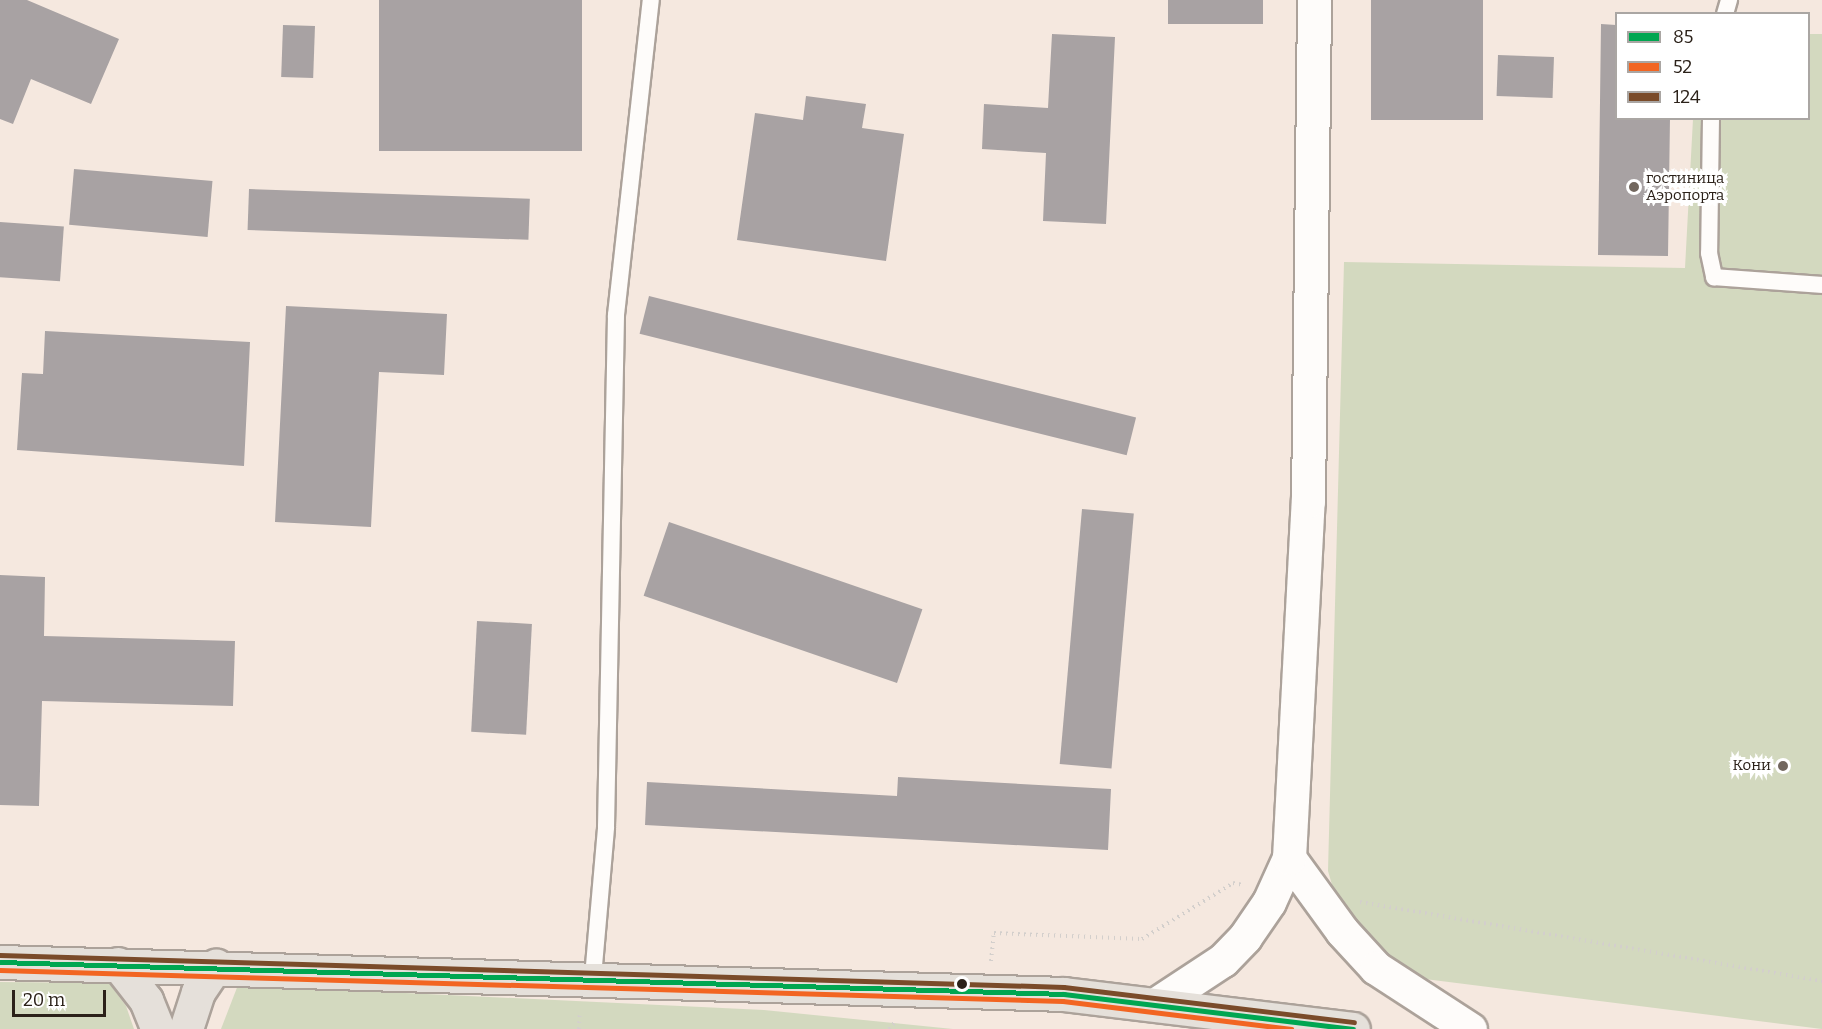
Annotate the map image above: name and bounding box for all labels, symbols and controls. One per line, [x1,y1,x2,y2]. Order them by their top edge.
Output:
legend [1615,12,1810,120]
text: 85 [1673,26,1693,48]
text: 52 [1673,56,1692,78]
text: 124 [1673,86,1701,108]
place label: гостиница Аэропорта [1646,169,1724,204]
marker: гостиница Аэропорта [1627,180,1641,194]
place label: Кони [1733,757,1771,775]
marker: Кони [1776,759,1790,773]
scale bar [15,978,110,1016]
unlabelled marker [956,978,968,990]
text: 20 m [23,989,65,1011]

